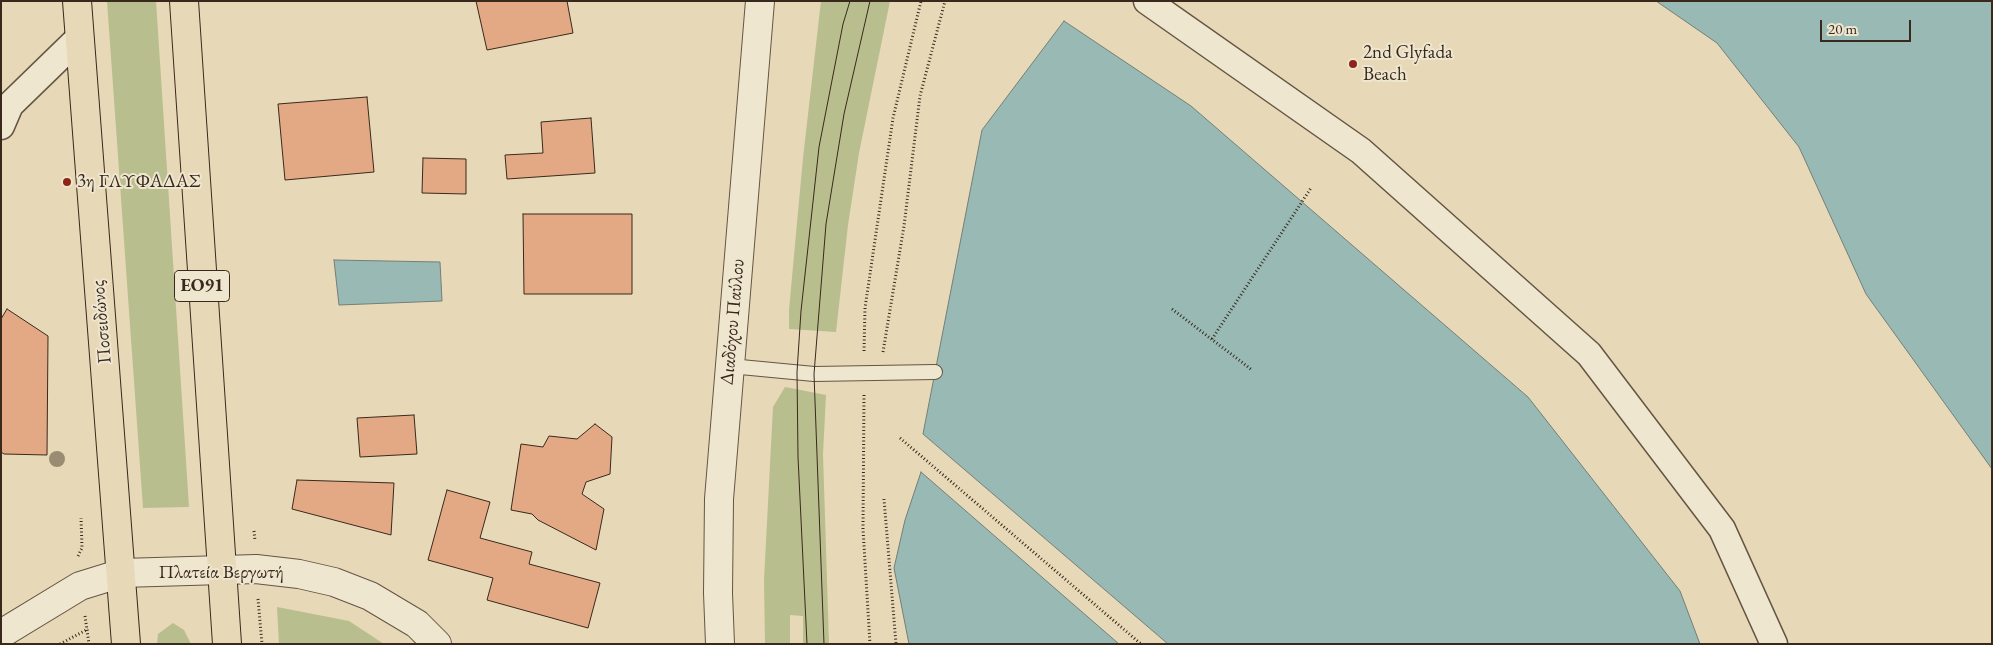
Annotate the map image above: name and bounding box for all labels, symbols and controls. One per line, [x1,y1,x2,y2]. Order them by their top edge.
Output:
scale bar [1823,10,1914,42]
text: 20 m [1828,19,1857,38]
place label: 2nd Glyfada Beach [1363,42,1453,86]
marker: 2nd Glyfada Beach [1347,58,1359,70]
place label: 3η ΓΛΥΦΑΔΑΣ [77,171,200,193]
marker: 3η ΓΛΥΦΑΔΑΣ [61,176,73,188]
street label: Διαδόχου Παύλου [716,258,750,386]
road number: ΕΟ91 [174,270,230,302]
street label: Ποσειδώνος [87,279,117,365]
street label: Πλατεία Βεργωτή [158,562,284,584]

